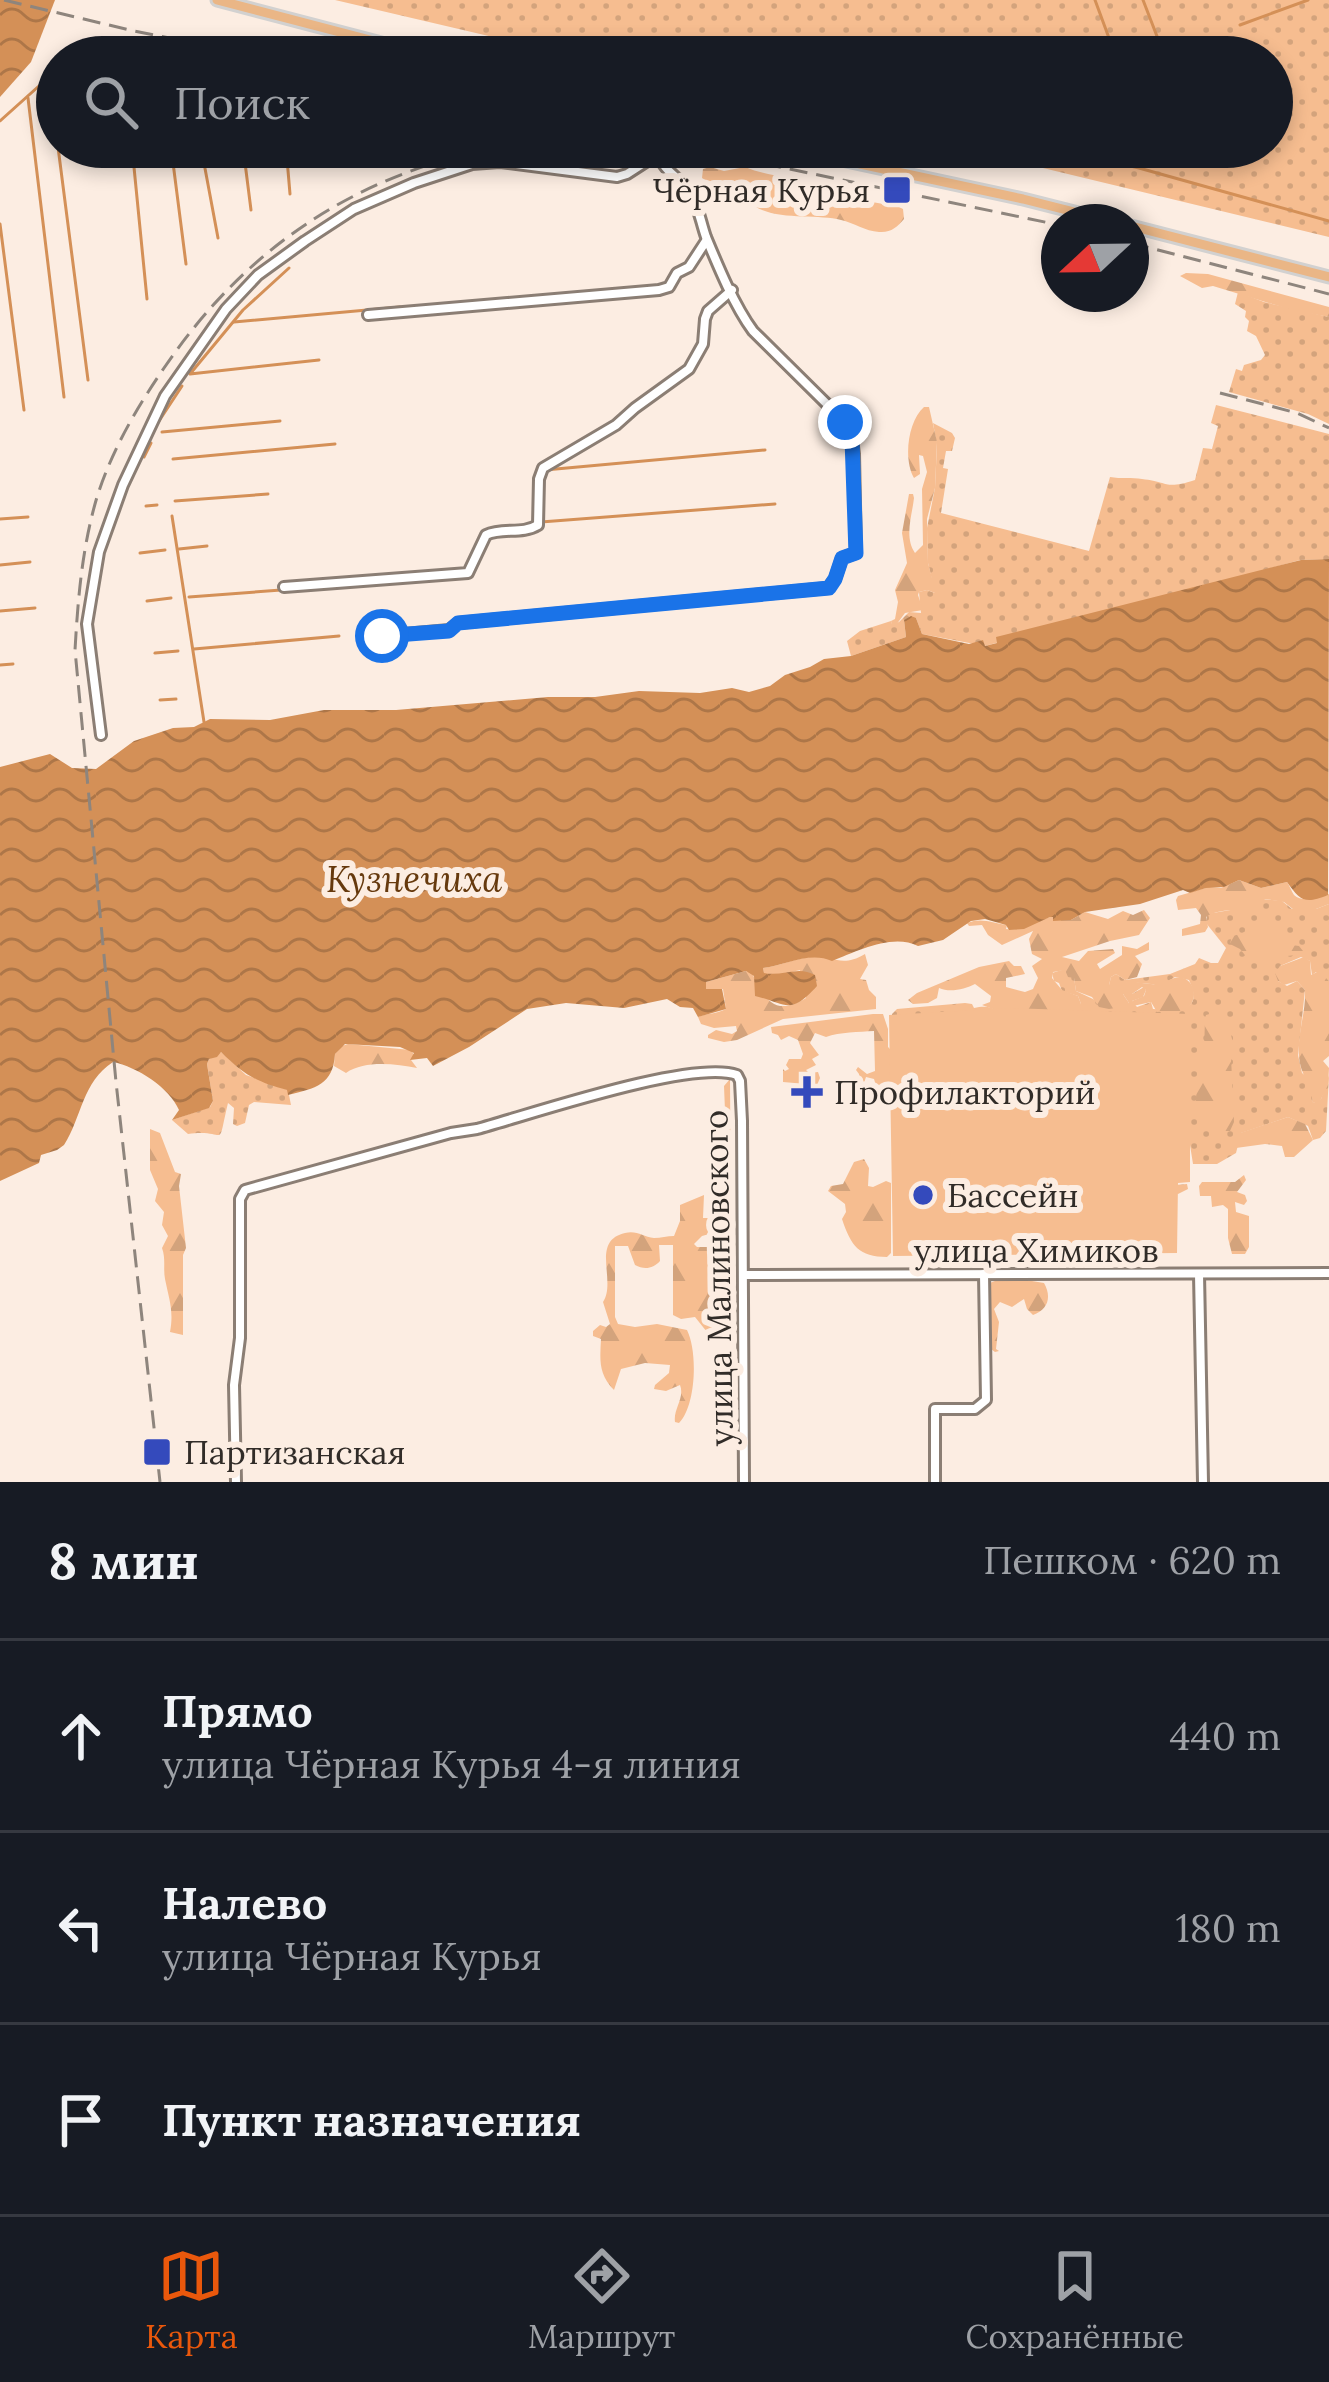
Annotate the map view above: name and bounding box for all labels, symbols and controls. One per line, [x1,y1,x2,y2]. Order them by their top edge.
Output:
search box [36,36,1293,168]
icon: search [78,69,144,135]
text: Поиск [174,74,310,131]
place label: Чёрная Курья [652,169,870,211]
marker: Чёрная Курья [881,174,913,206]
north arrow [1041,204,1149,312]
route end [818,395,872,449]
route start [355,609,409,663]
water label: Кузнечиха [326,856,502,902]
place label: Профилакторий [834,1071,1096,1113]
marker: Профилакторий [791,1076,823,1108]
street label: улица Малиновского [694,1110,742,1446]
place label: Бассейн [947,1174,1078,1216]
marker: Бассейн [910,1182,936,1208]
street label: улица Химиков [914,1229,1158,1271]
place label: Партизанская [184,1431,406,1473]
marker: Партизанская [141,1436,173,1468]
text: 8 мин [48,1528,199,1593]
text: Пешком · 620 m [983,1535,1281,1585]
text: Прямо [162,1682,313,1739]
icon: ahead [48,1703,114,1769]
text: 440 m [1169,1711,1281,1761]
text: улица Чёрная Курья 4-я линия [162,1739,741,1789]
text: Налево [162,1874,327,1931]
icon: left [48,1895,114,1961]
text: 180 m [1176,1903,1281,1953]
text: улица Чёрная Курья [162,1931,542,1981]
icon: arrive [48,2087,114,2153]
text: Пункт назначения [162,2091,581,2148]
tab: Карта [145,2243,238,2357]
tab: Маршрут [528,2243,675,2357]
tab: Сохранённые [965,2243,1184,2357]

